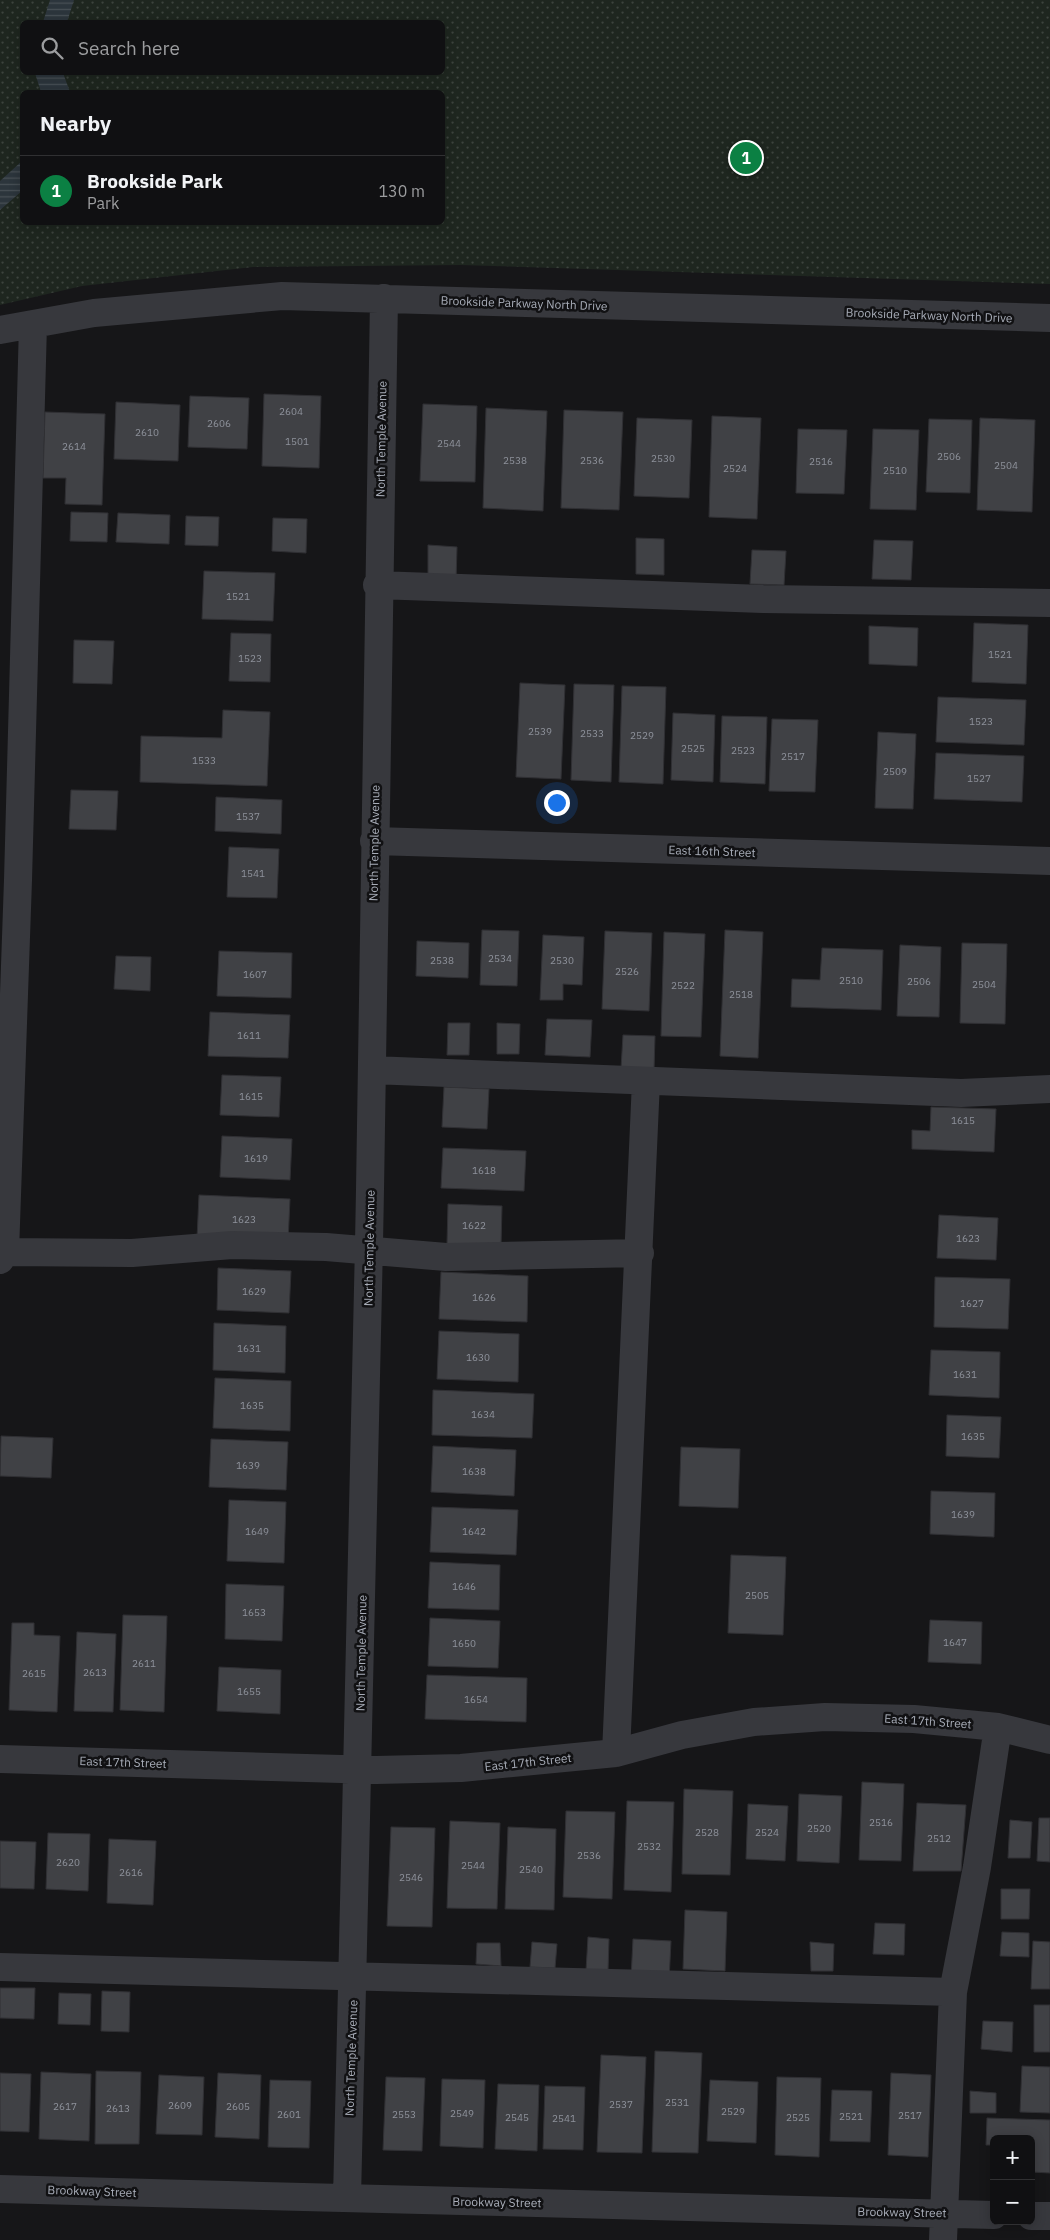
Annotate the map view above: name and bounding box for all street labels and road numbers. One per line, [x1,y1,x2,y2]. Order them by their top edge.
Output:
street label: Brookside Parkway North Drive [440,293,608,313]
street label: Brookside Parkway North Drive [845,305,1013,325]
street label: North Temple Avenue [372,380,390,497]
street label: North Temple Avenue [365,784,383,901]
street label: East 16th Street [668,842,756,860]
street label: North Temple Avenue [360,1189,378,1306]
street label: North Temple Avenue [352,1594,370,1711]
street label: East 17th Street [884,1710,972,1732]
street label: East 17th Street [484,1750,572,1774]
street label: East 17th Street [79,1753,167,1771]
street label: North Temple Avenue [341,1999,361,2116]
street label: Brookway Street [47,2182,137,2200]
street label: Brookway Street [452,2194,542,2210]
street label: Brookway Street [857,2204,947,2220]

